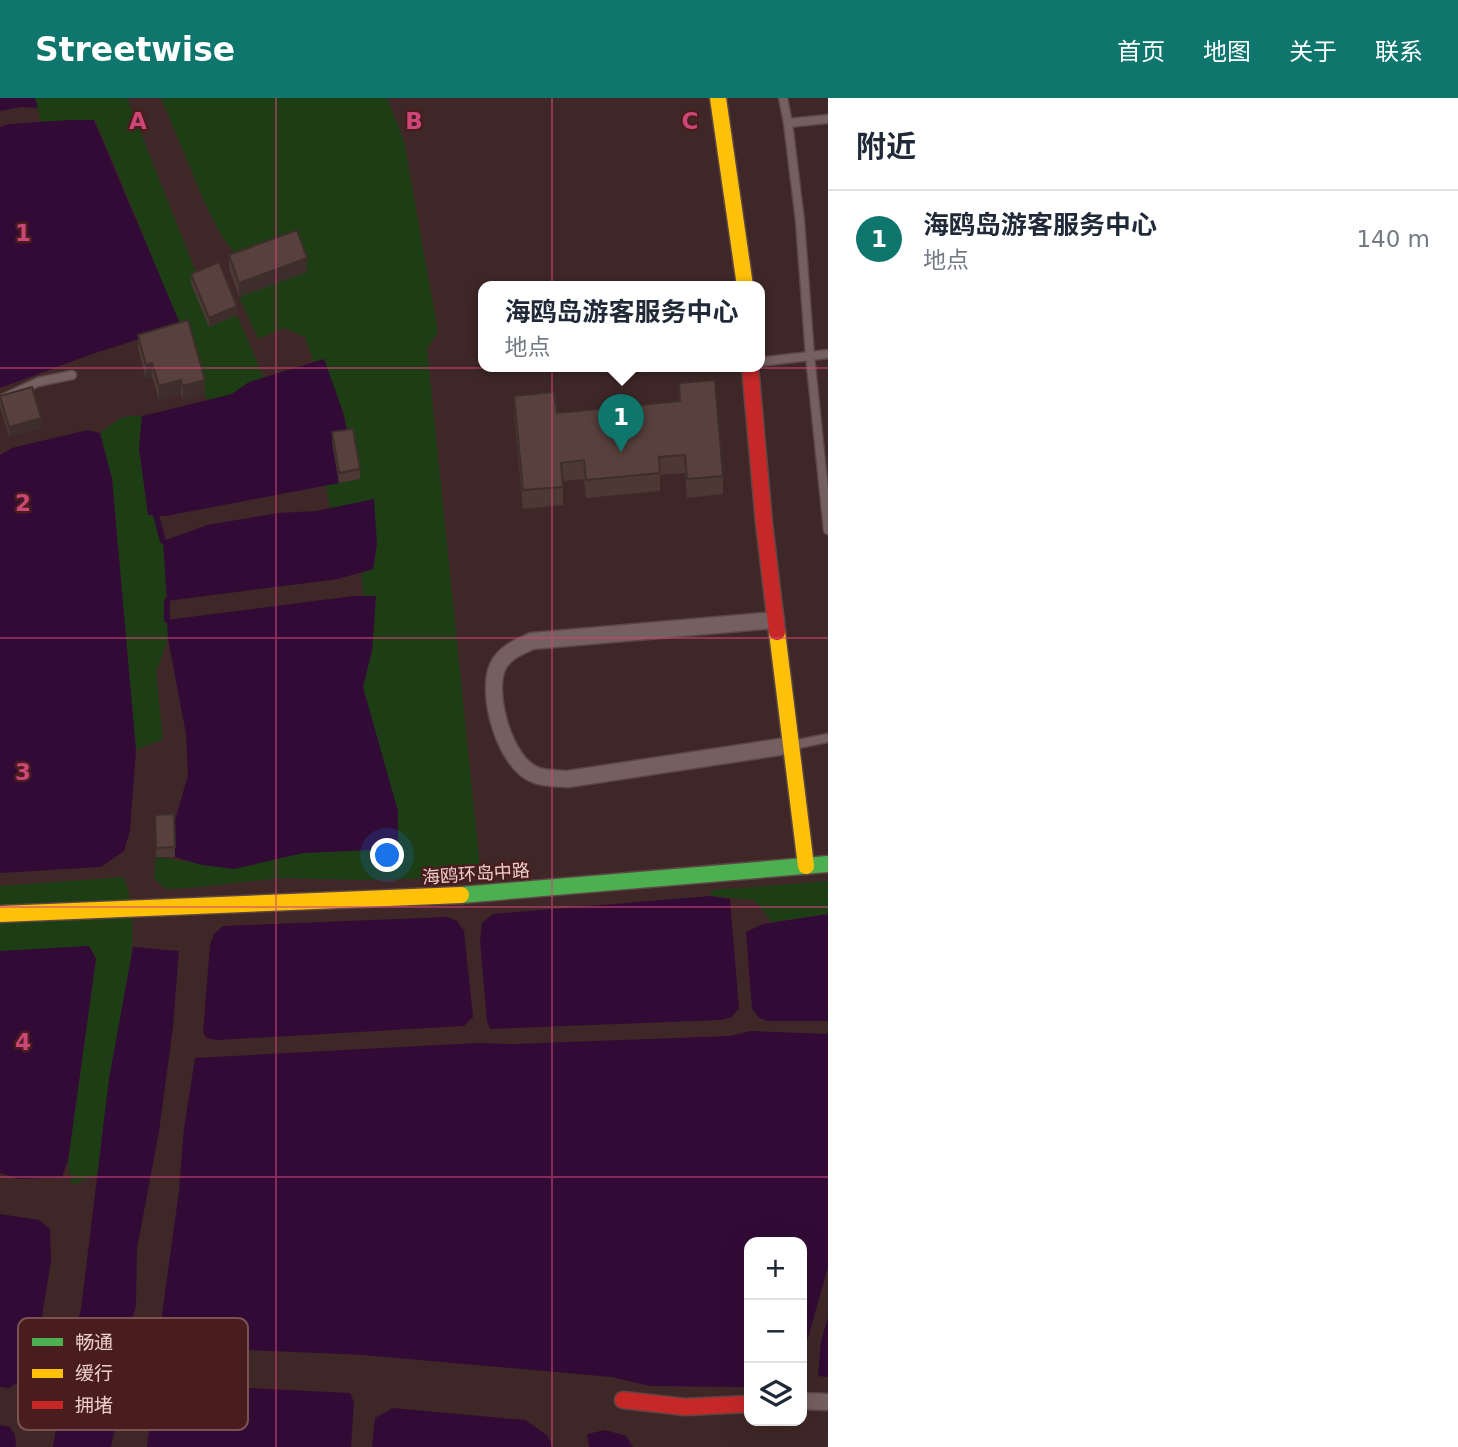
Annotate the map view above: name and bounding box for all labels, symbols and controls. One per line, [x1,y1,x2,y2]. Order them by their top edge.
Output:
text: Streetwise [35,30,235,69]
text: 首页 [1117,38,1165,66]
text: 地图 [1203,38,1251,66]
text: 关于 [1289,38,1337,66]
text: 联系 [1375,38,1423,66]
text: A [129,108,147,134]
text: B [405,108,423,134]
text: C [682,108,698,134]
text: 附近 [856,129,916,164]
text: 海鸥岛游客服务中心 [923,210,1157,240]
text: 1 [15,220,31,246]
text: 1 [871,226,887,252]
text: 140 m [1356,226,1430,252]
text: 地点 [923,247,969,273]
popup [478,281,765,372]
text: 海鸥岛游客服务中心 [504,297,739,327]
text: 地点 [504,334,550,360]
pin: 1 [598,394,644,452]
text: 2 [15,490,31,516]
text: 3 [15,759,31,785]
your location [370,838,404,872]
street label: 海鸥环岛中路 [421,859,531,888]
text: 4 [15,1029,31,1055]
map controls [744,1237,807,1426]
button: + [744,1237,807,1300]
button: − [744,1300,807,1363]
legend [18,1318,248,1430]
text: 畅通 [75,1331,113,1353]
text: 缓行 [75,1362,113,1384]
button: layers [744,1363,807,1426]
text: 拥堵 [75,1394,113,1416]

